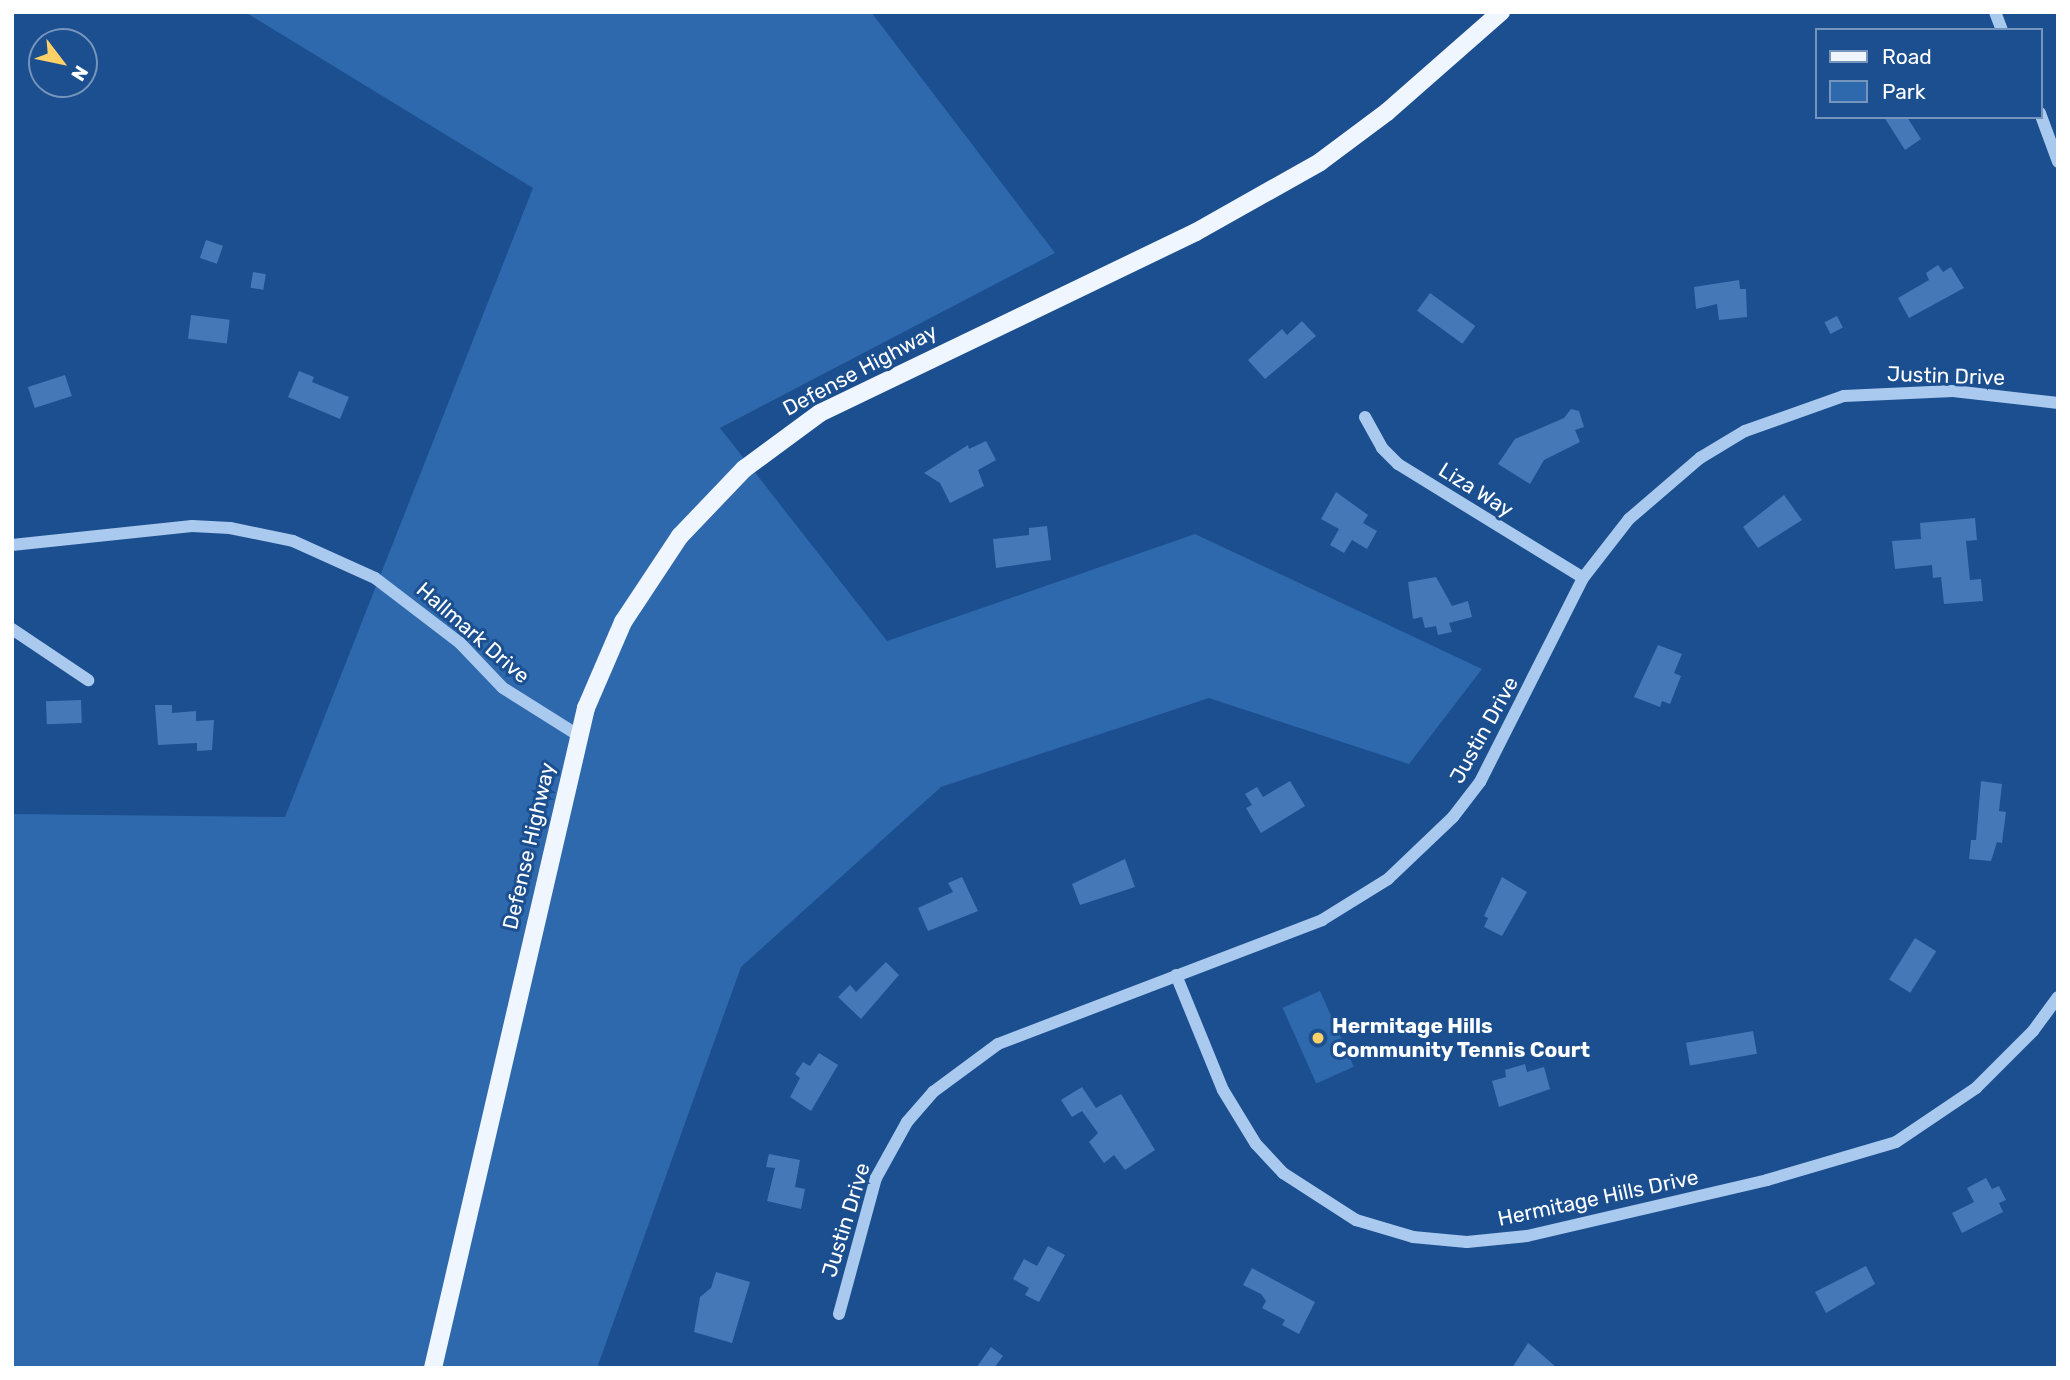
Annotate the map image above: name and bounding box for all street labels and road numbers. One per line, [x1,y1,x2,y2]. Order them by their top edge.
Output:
street label: Defense Highway [779,319,941,421]
street label: Justin Drive [1886,361,2006,391]
street label: Liza Way [1434,457,1518,523]
street label: Hallmark Drive [411,577,535,689]
street label: Justin Drive [1444,672,1524,788]
street label: Defense Highway [498,760,560,932]
street label: Justin Drive [817,1160,875,1280]
street label: Hermitage Hills Drive [1495,1164,1701,1232]

